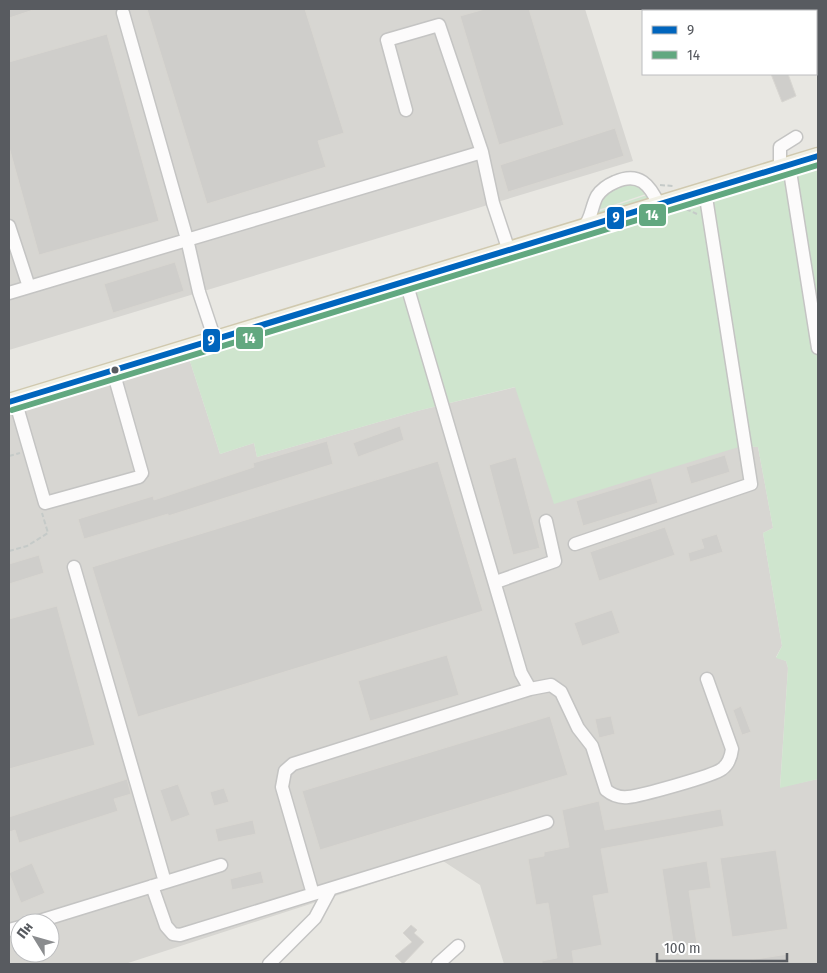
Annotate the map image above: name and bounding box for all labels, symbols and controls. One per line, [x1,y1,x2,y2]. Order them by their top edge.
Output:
legend [642,10,817,75]
text: 9 [687,21,694,39]
text: 14 [687,46,700,64]
line badge: 14 [638,203,667,227]
line badge: 9 [606,206,625,230]
text: 14 [645,207,659,224]
text: 9 [612,209,620,226]
line badge: 14 [235,326,264,350]
line badge: 9 [202,328,221,353]
text: 14 [242,330,256,347]
text: 9 [207,332,215,349]
unlabelled marker [110,365,120,375]
north arrow [10,913,60,963]
text: Пн [13,919,37,942]
scale bar [657,930,787,962]
text: 100 m [664,939,701,957]

